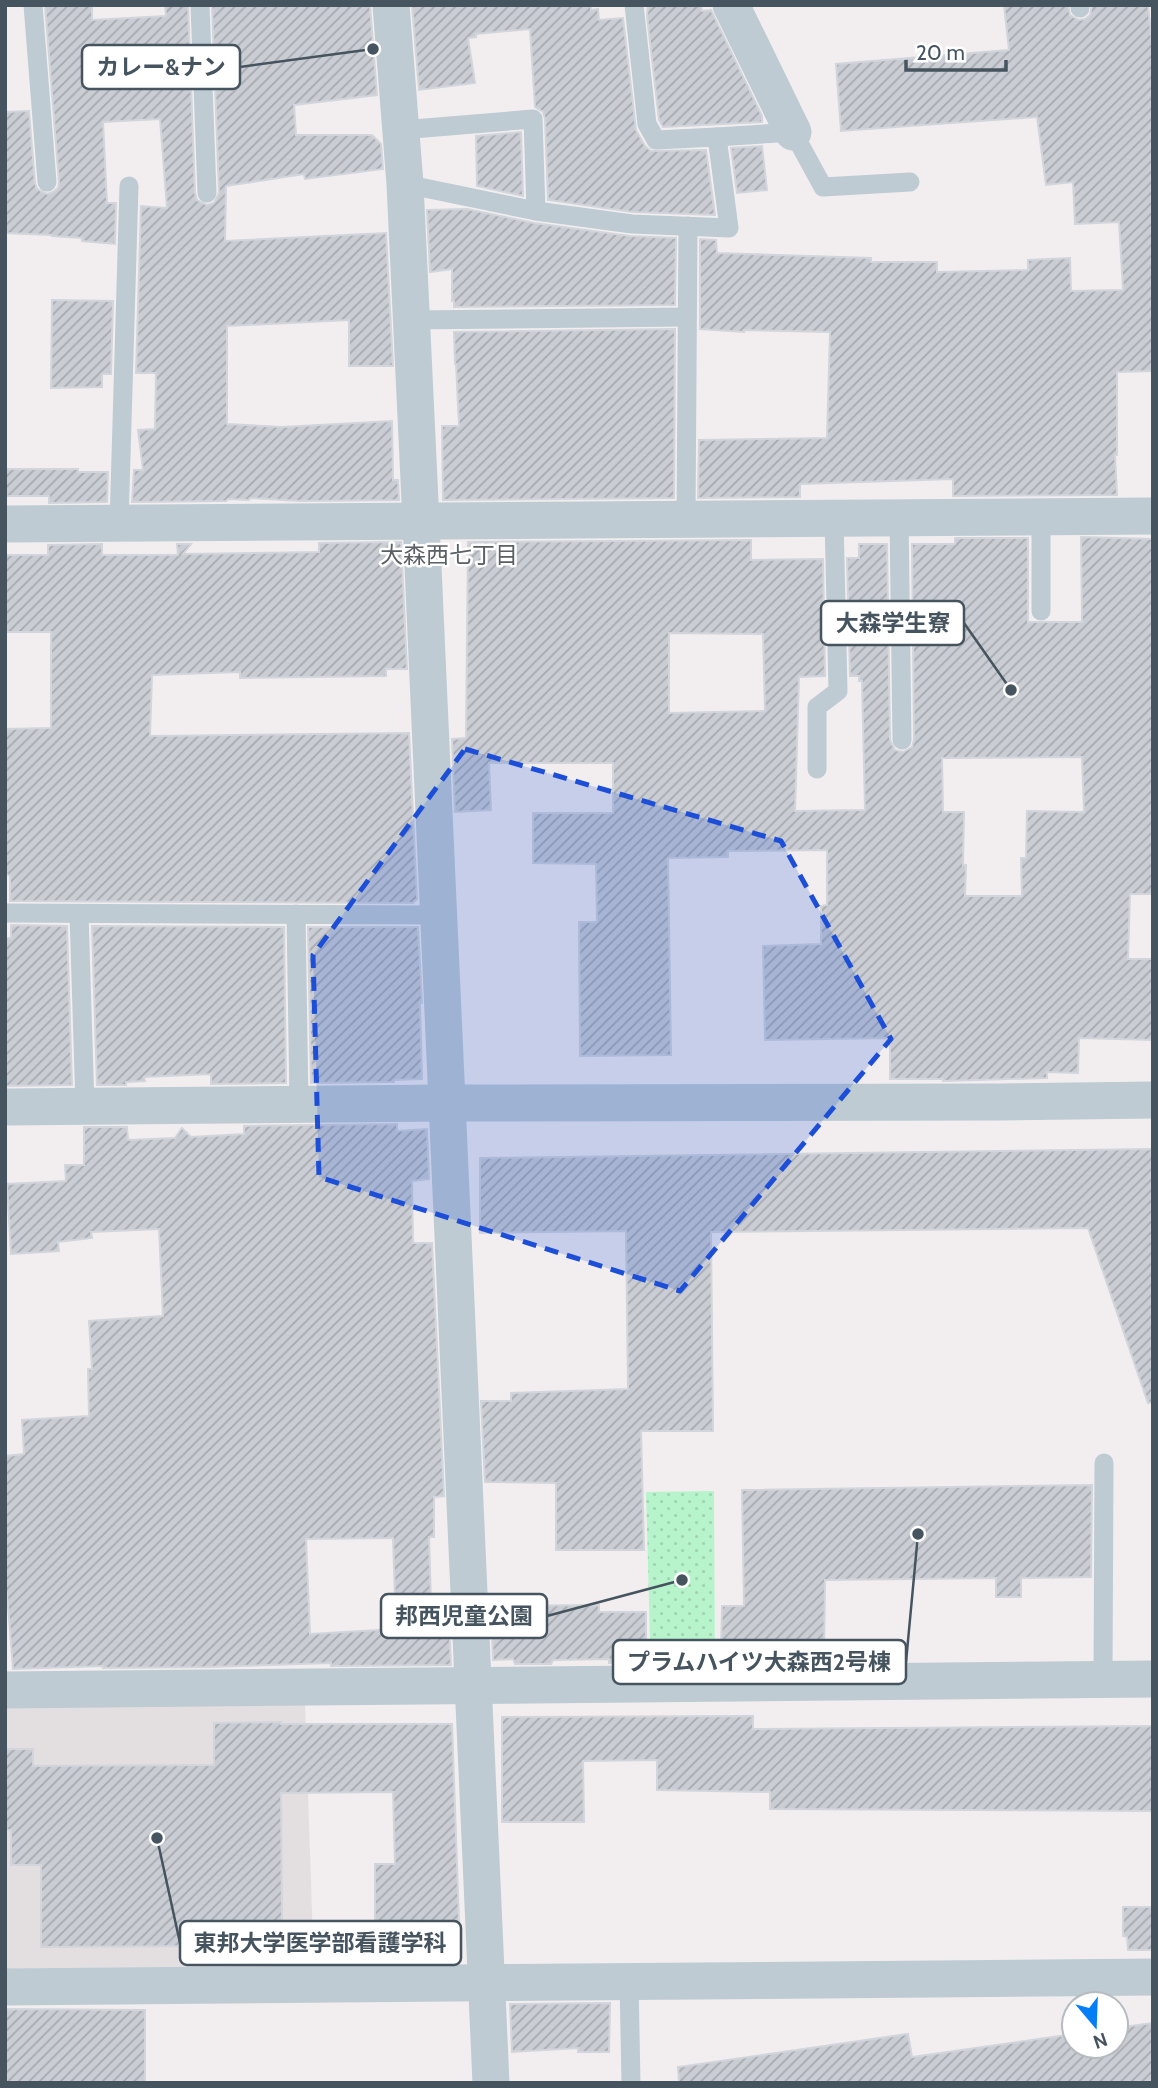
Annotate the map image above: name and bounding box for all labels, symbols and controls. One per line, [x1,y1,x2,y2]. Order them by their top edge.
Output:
scale bar [906,28,1006,72]
text: 20 m [916,40,965,65]
callout: カレー&ナン [82,45,240,89]
text: カレー&ナン [96,53,226,81]
district label: 大森西七丁目 [380,541,518,569]
callout: 大森学生寮 [821,601,964,645]
text: 大森学生寮 [836,609,951,637]
callout: 邦西児童公園 [381,1594,547,1638]
text: 邦西児童公園 [395,1602,533,1630]
callout: プラムハイツ大森西2号棟 [613,1640,906,1684]
text: プラムハイツ大森西2号棟 [627,1648,891,1676]
callout: 東邦大学医学部看護学科 [180,1921,461,1965]
text: 東邦大学医学部看護学科 [194,1929,447,1957]
north arrow [1060,1990,1130,2060]
text: N [1090,2028,1110,2054]

